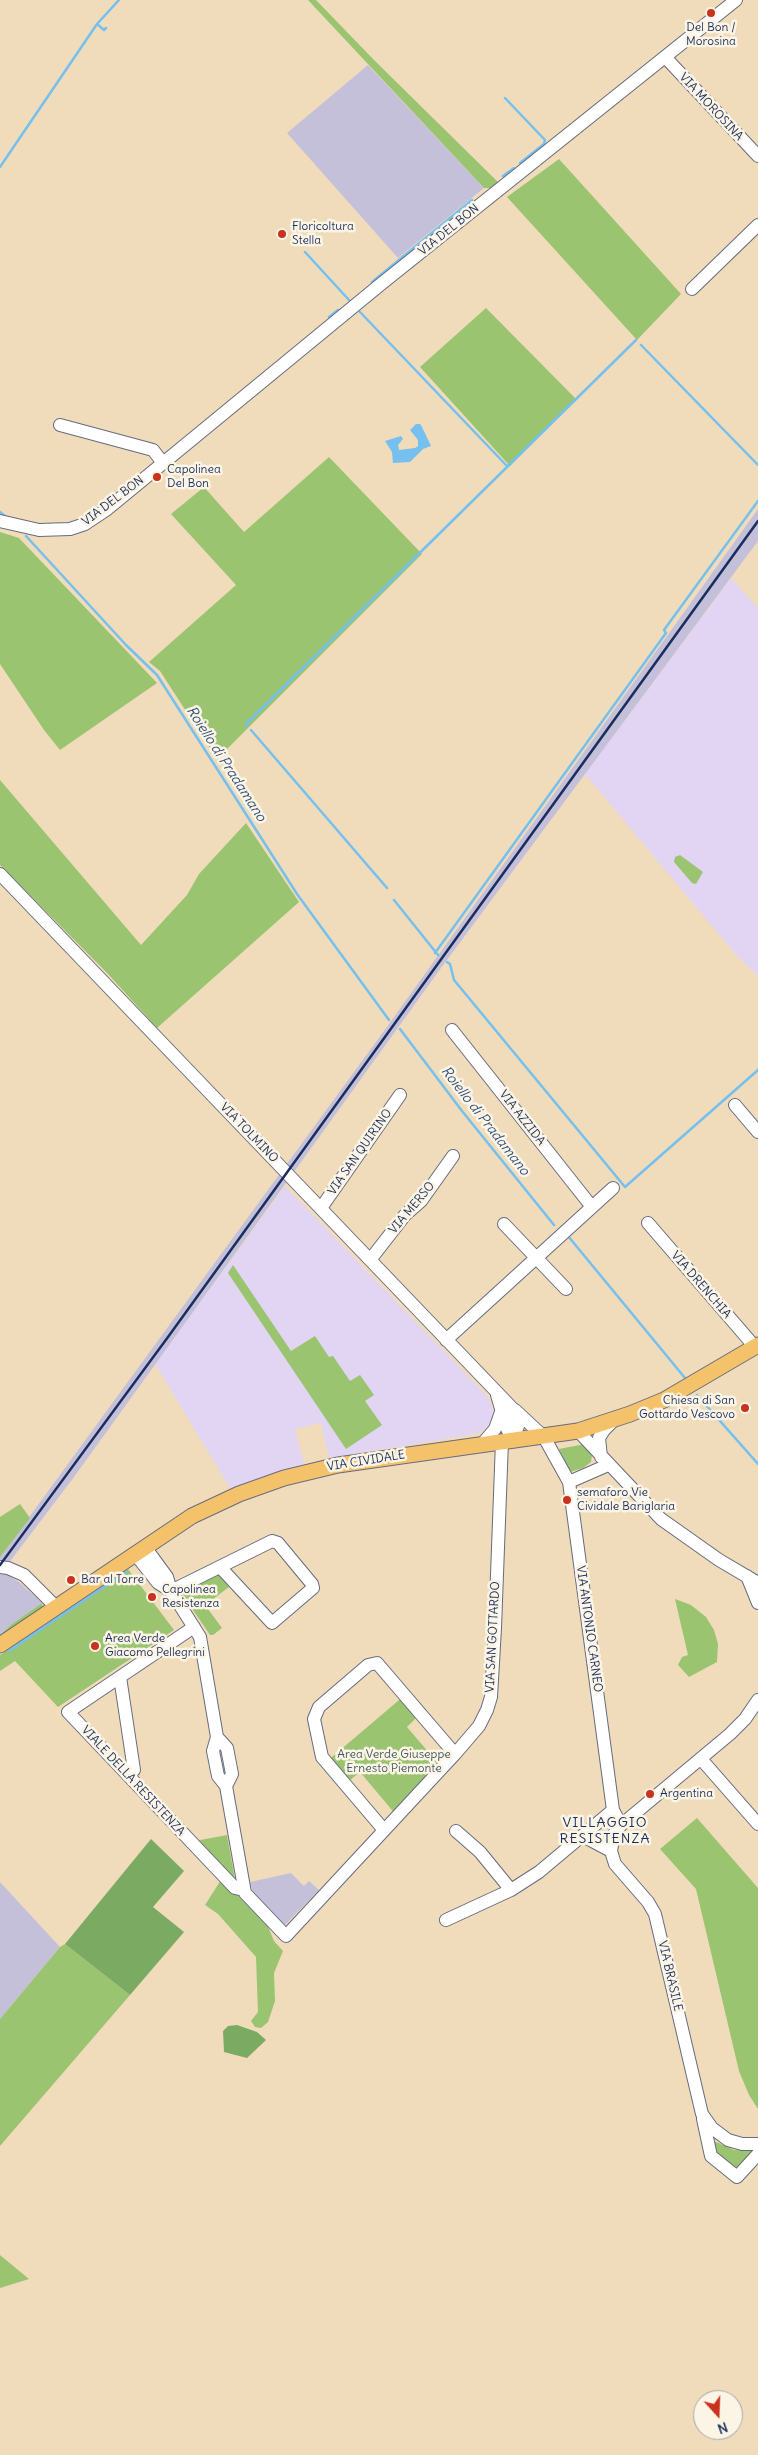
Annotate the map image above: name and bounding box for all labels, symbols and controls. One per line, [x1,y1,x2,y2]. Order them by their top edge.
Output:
marker: Del Bon / Morosina [705,7,717,19]
place label: Del Bon / Morosina [686,21,736,49]
street label: VIA MOROSINA [676,70,746,144]
street label: VIA DEL BON [416,201,482,259]
place label: Floricoltura Stella [292,220,354,248]
marker: Floricoltura Stella [276,228,288,240]
place label: Capolinea Del Bon [167,463,221,491]
marker: Capolinea Del Bon [151,471,163,483]
street label: VIA DEL BON [79,473,147,529]
water label: Roiello di Pradamano [182,703,270,825]
water label: Roiello di Pradamano [437,1063,533,1179]
street label: VIA AZZIDA [496,1088,548,1148]
street label: VIA TOLMINO [217,1100,281,1166]
street label: VIA SAN QUIRINO [325,1106,395,1198]
street label: VIA MERSO [386,1179,438,1237]
street label: VIA DRENCHIA [668,1249,734,1321]
place label: Chiesa di San Gottardo Vescovo [639,1394,735,1422]
marker: Chiesa di San Gottardo Vescovo [739,1402,751,1414]
street label: VIA CIVIDALE [326,1448,406,1474]
place label: semaforo Vie Cividale Bariglaria [577,1486,675,1514]
marker: semaforo Vie Cividale Bariglaria [561,1494,573,1506]
street label: VIA ANTONIO CARNEO [573,1565,605,1693]
place label: Bar al Torre [81,1573,144,1587]
marker: Bar al Torre [65,1574,77,1586]
street label: VIA SAN GOTTARDO [483,1581,503,1693]
place label: Capolinea Resistenza [162,1583,219,1611]
marker: Capolinea Resistenza [146,1591,158,1603]
place label: Area Verde Giacomo Pellegrini [105,1632,205,1660]
marker: Area Verde Giacomo Pellegrini [89,1640,101,1652]
street label: VIALE DELLA RESISTENZA [78,1723,188,1839]
park label: Area Verde Giuseppe Ernesto Piemonte [337,1748,451,1776]
place label: Argentina [660,1787,713,1801]
marker: Argentina [644,1788,656,1800]
district label: VILLAGGIO RESISTENZA [558,1815,652,1848]
street label: VIA BRASILE [655,1939,685,2013]
north arrow [693,2390,743,2440]
text: N [715,2418,730,2438]

